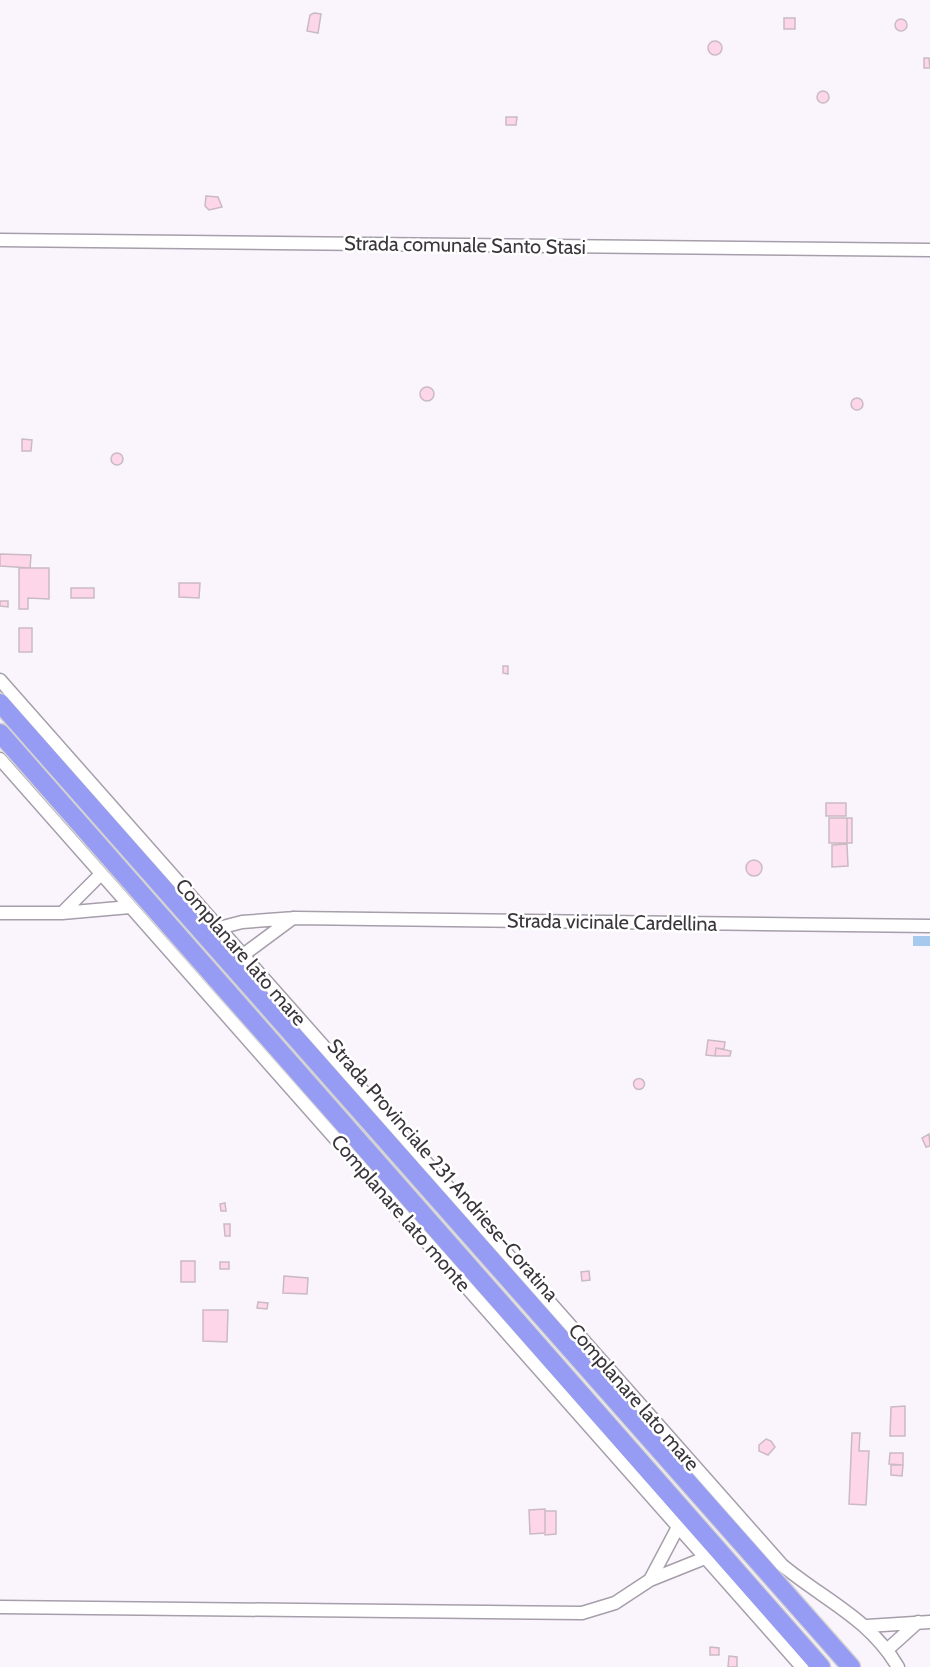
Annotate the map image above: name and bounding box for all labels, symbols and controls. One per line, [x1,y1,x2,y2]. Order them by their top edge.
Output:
street label: Strada comunale Santo Stasi [344,231,586,259]
street label: Complanare lato mare [170,873,312,1031]
street label: Strada vicinale Cardellina [507,908,718,936]
street label: Strada Provinciale 231 Andriese-Coratina [322,1034,564,1306]
street label: Complanare lato monte [326,1130,476,1296]
street label: Complanare lato mare [563,1318,705,1476]

